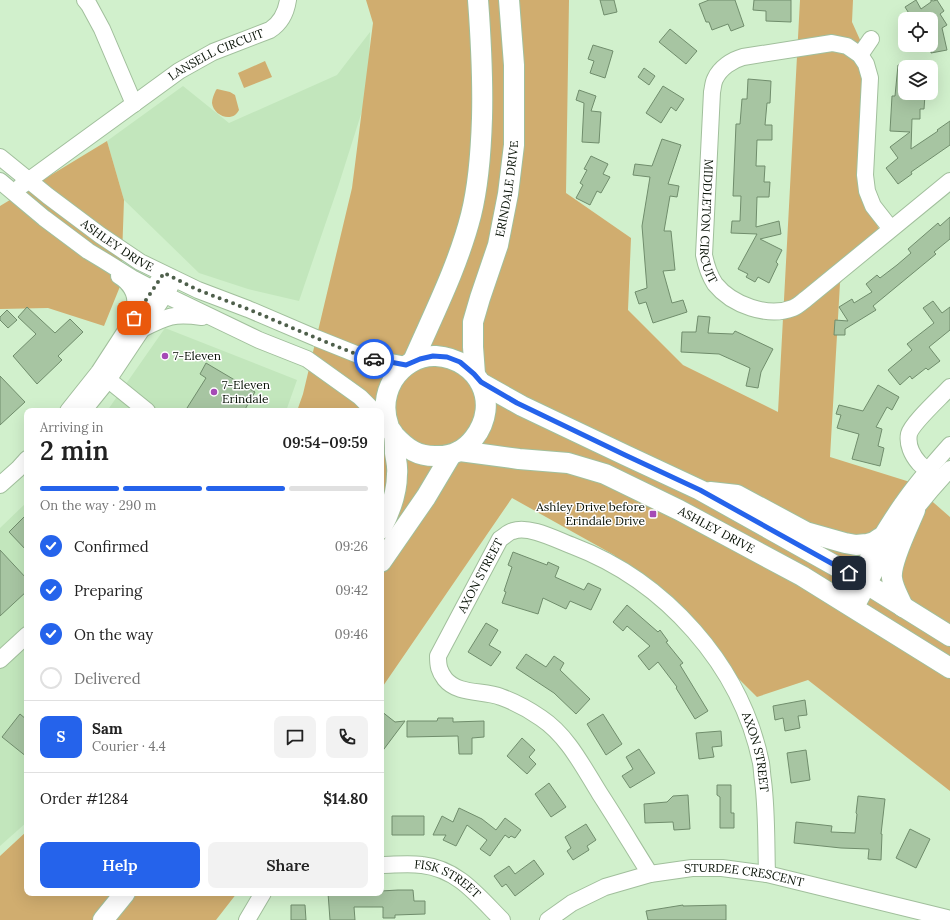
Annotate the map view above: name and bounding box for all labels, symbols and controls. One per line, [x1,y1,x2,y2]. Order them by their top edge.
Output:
map controls [898,12,938,100]
button: locate [898,12,938,52]
street label: LANSELL CIRCUIT [165,25,266,83]
button: layers [898,60,938,100]
street label: ERINDALE DRIVE [492,141,521,238]
street label: MIDDLETON CIRCUIT [697,159,721,286]
street label: ASHLEY DRIVE [77,215,156,274]
pin [117,301,151,335]
icon: bag [123,307,145,329]
courier [354,339,394,379]
place label: 7-Eleven [173,348,221,363]
icon: car [363,348,385,370]
marker: 7-Eleven [160,351,170,361]
place label: 7-Eleven Erindale [222,377,270,406]
marker: 7-Eleven Erindale [209,387,219,397]
text: Arriving in [40,419,103,436]
text: 09:54–09:59 [282,433,368,452]
text: 2 min [40,434,109,467]
text: On the way · 290 m [40,497,156,514]
place label: Ashley Drive before Erindale Drive [535,499,645,528]
street label: ASHLEY DRIVE [675,503,757,556]
marker: Ashley Drive before Erindale Drive [648,509,658,519]
icon: check [40,535,62,557]
street label: AXON STREET [454,536,506,616]
text: Confirmed [74,537,149,556]
text: 09:26 [335,538,368,555]
pin [832,556,866,590]
icon: home [838,562,860,584]
icon: check [40,579,62,601]
text: Preparing [74,581,142,600]
text: 09:42 [335,582,368,599]
icon: check [40,623,62,645]
text: On the way [74,625,153,644]
text: 09:46 [335,626,368,643]
text: Delivered [74,669,141,688]
street label: AXON STREET [738,709,772,793]
button: chat [274,716,316,758]
button: phone [326,716,368,758]
text: Sam [92,719,123,738]
text: S [57,727,65,746]
text: Courier · 4.4 [92,738,166,755]
text: Order #1284 [40,789,128,808]
text: $14.80 [323,789,368,808]
button: Help [40,842,200,888]
button: Share [208,842,368,888]
street label: FISK STREET [414,856,484,901]
street label: STURDEE CRESCENT [683,860,806,890]

